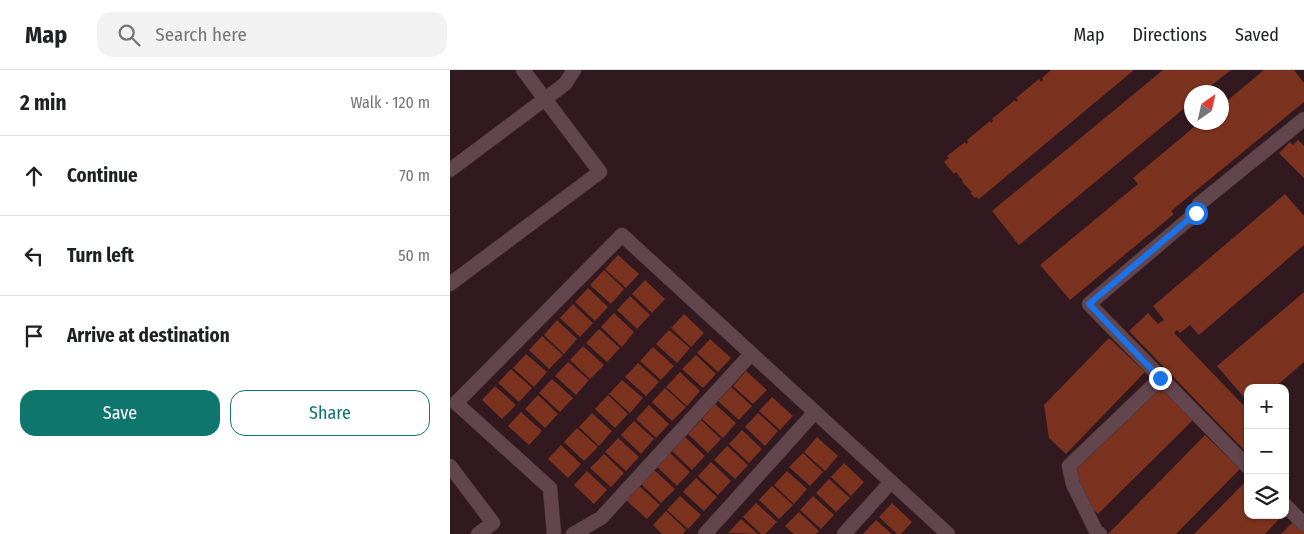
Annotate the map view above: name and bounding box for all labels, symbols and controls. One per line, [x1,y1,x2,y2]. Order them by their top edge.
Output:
search box [97,12,447,57]
text: Map [25,21,67,49]
icon: search [115,21,143,49]
text: Search here [155,23,247,46]
text: Map [1073,24,1105,46]
text: Directions [1133,24,1207,46]
text: Saved [1235,24,1279,46]
north arrow [1184,85,1229,130]
text: 2 min [20,90,67,116]
text: Walk · 120 m [351,93,430,112]
icon: ahead [20,162,48,190]
text: Continue [67,164,138,187]
text: 70 m [399,166,430,185]
route start [1185,202,1208,225]
icon: left [20,242,48,270]
text: Turn left [67,244,134,267]
text: 50 m [398,246,430,265]
icon: arrive [20,322,48,350]
text: Arrive at destination [67,324,230,347]
route end [1149,367,1172,390]
map controls [1244,384,1289,519]
button: + [1244,384,1289,429]
button: Save [20,390,220,436]
button: Share [230,390,430,436]
button: − [1244,429,1289,474]
button: layers [1244,474,1289,519]

